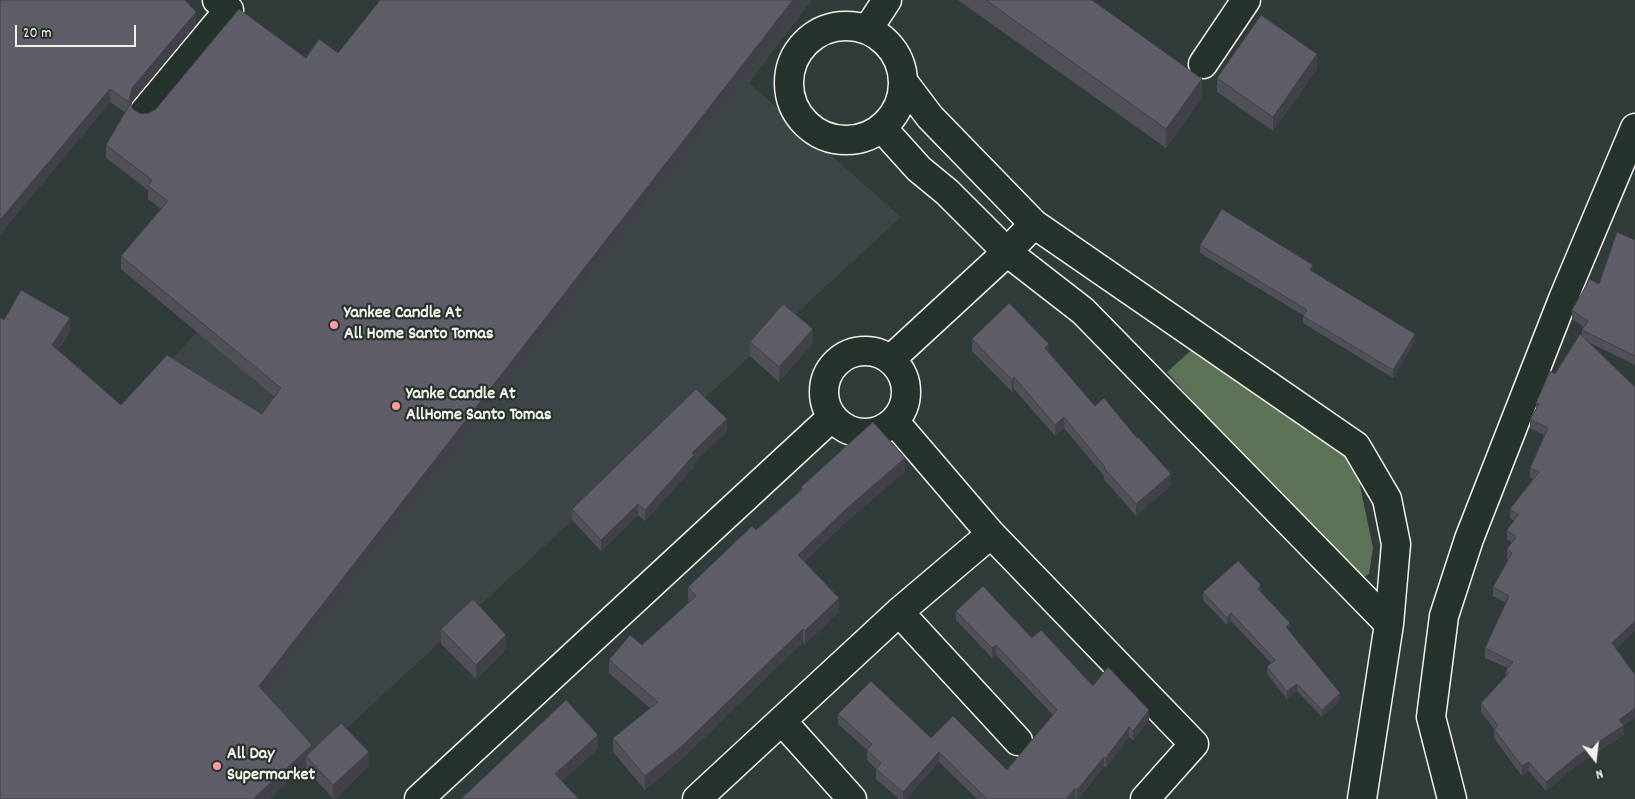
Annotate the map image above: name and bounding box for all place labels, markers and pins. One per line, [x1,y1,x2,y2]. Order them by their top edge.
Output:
place label: Yankee Candle At All Home Santo Tomas [344,304,494,346]
marker: Yankee Candle At All Home Santo Tomas [328,319,340,331]
place label: Yanke Candle At AllHome Santo Tomas [406,385,551,428]
marker: Yanke Candle At AllHome Santo Tomas [390,400,402,412]
place label: All Day Supermarket [227,745,315,788]
marker: All Day Supermarket [211,760,223,772]

